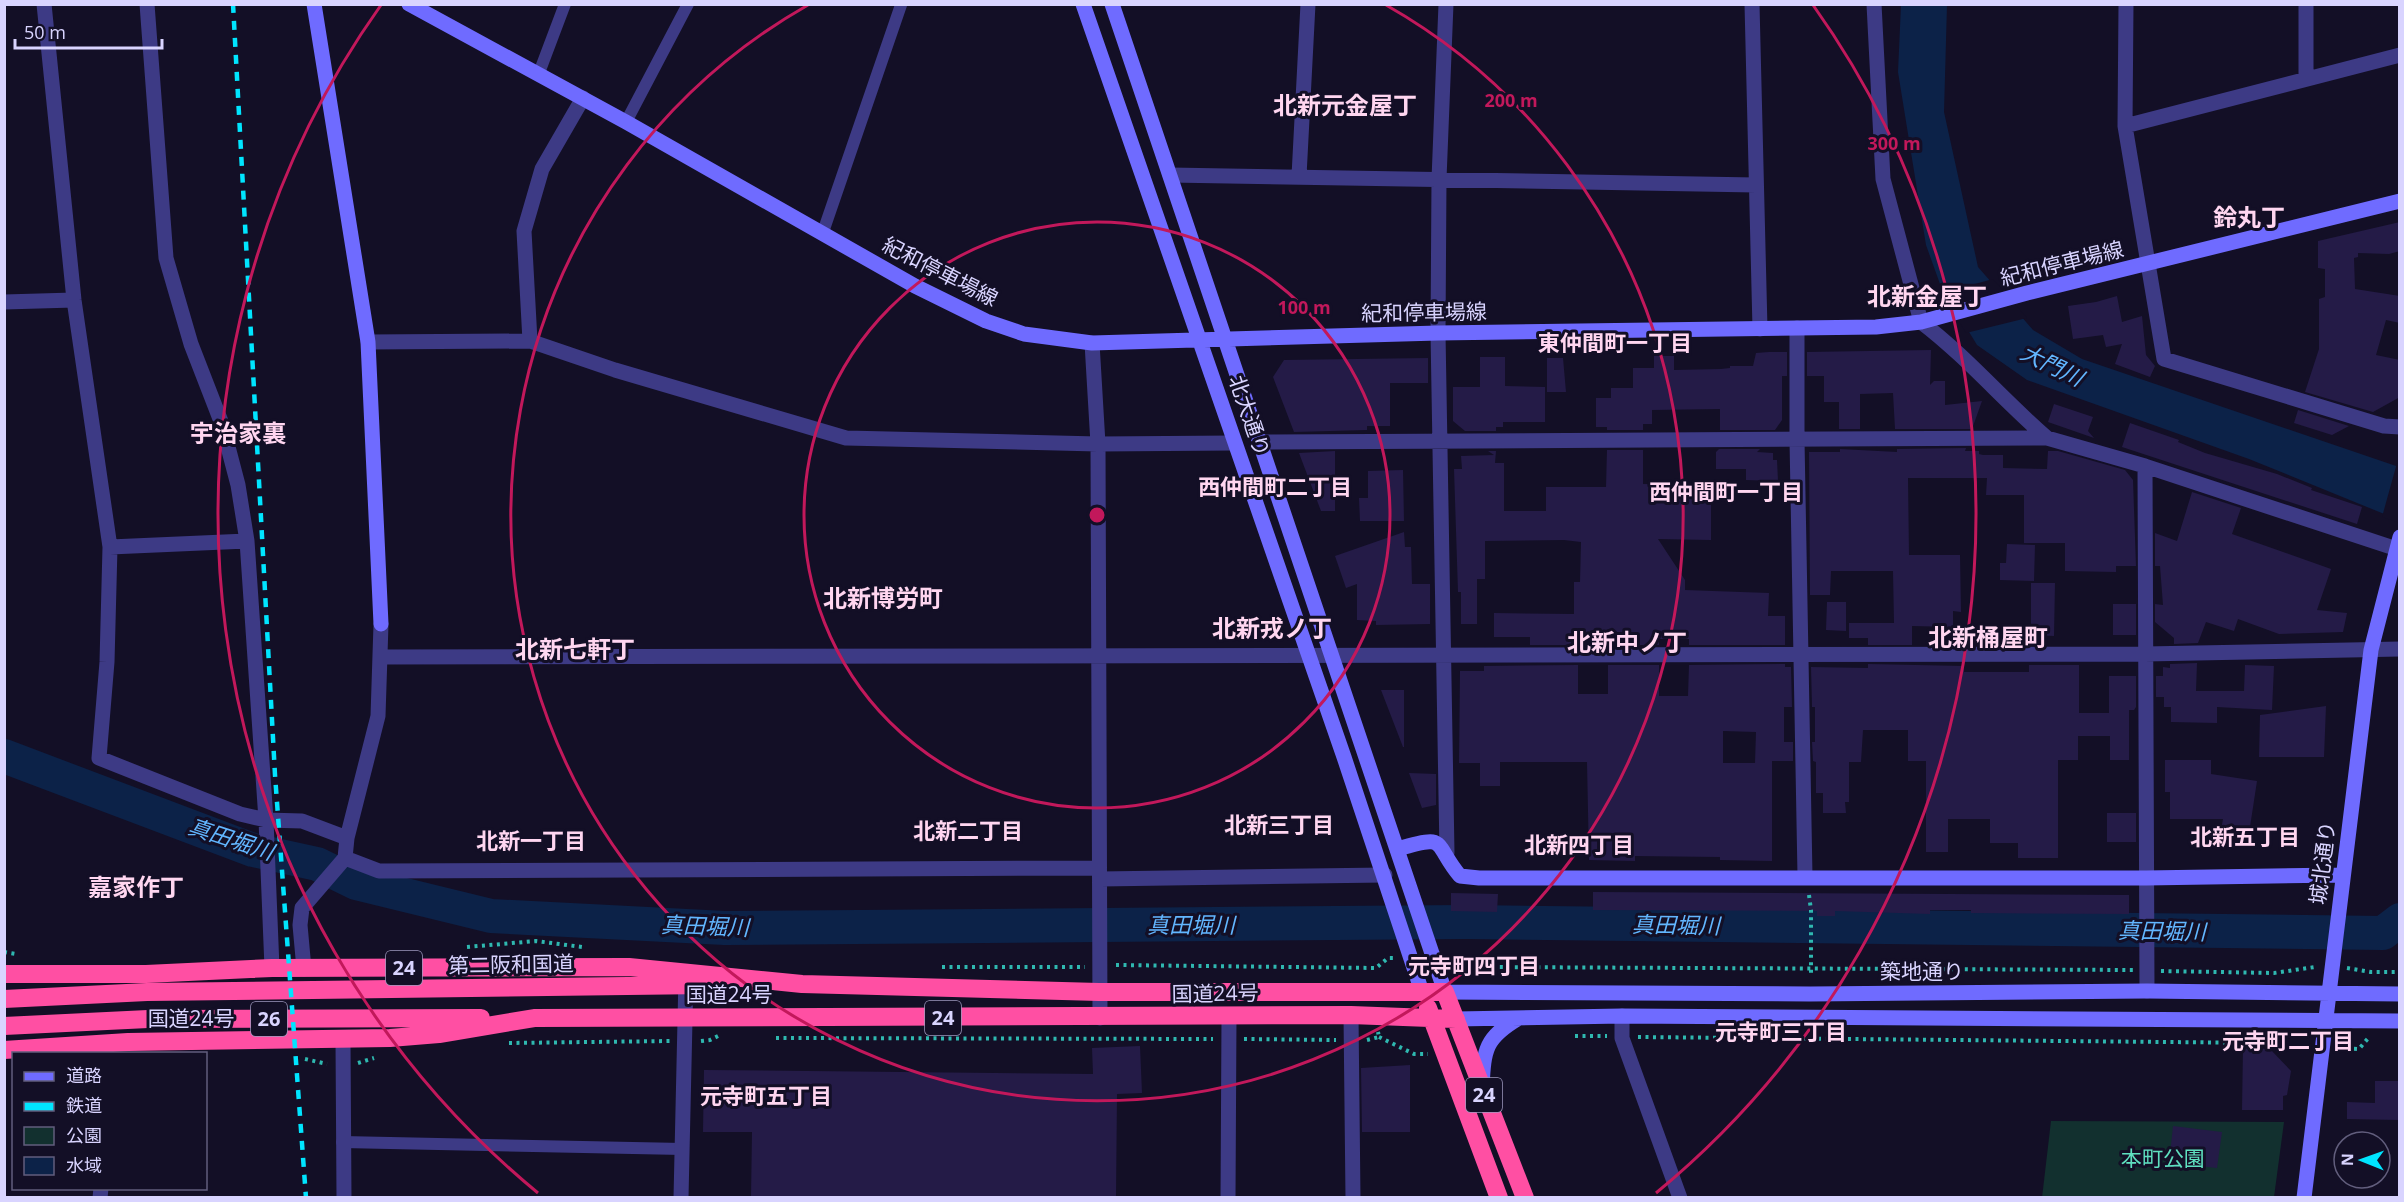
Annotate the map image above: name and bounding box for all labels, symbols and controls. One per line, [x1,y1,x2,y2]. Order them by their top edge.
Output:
scale bar [15,12,162,50]
text: 50 m [24,20,66,44]
district label: 北新元金屋丁 [1273,88,1417,121]
text: 200 m [1484,88,1538,112]
text: 300 m [1867,131,1921,155]
district label: 鈴丸丁 [2213,200,2285,233]
street label: 紀和停車場線 [878,230,1003,312]
street label: 紀和停車場線 [1997,234,2126,292]
district label: 北新金屋丁 [1867,279,1987,312]
text: 100 m [1277,295,1331,319]
street label: 紀和停車場線 [1361,297,1487,327]
district label: 東仲間町一丁目 [1538,327,1692,357]
water label: 大門川 [2016,336,2090,393]
street label: 北大通り [1223,371,1277,460]
district label: 宇治家裏 [190,416,286,449]
district label: 西仲間町二丁目 [1198,471,1352,501]
district label: 西仲間町一丁目 [1649,476,1803,506]
centre of rings [1087,505,1107,525]
district label: 北新博労町 [823,581,943,614]
district label: 北新戎ノ丁 [1212,611,1332,644]
district label: 北新桶屋町 [1928,620,2048,653]
district label: 北新中ノ丁 [1567,625,1687,658]
district label: 北新七軒丁 [515,632,635,665]
district label: 北新三丁目 [1224,809,1334,839]
water label: 真田堀川 [185,810,280,867]
district label: 北新二丁目 [913,815,1023,845]
street label: 城北通り [2303,819,2341,906]
district label: 北新五丁目 [2190,821,2300,851]
district label: 北新一丁目 [476,825,586,855]
district label: 北新四丁目 [1524,829,1634,859]
district label: 嘉家作丁 [88,870,184,903]
water label: 真田堀川 [661,908,752,942]
water label: 真田堀川 [1632,908,1722,940]
water label: 真田堀川 [1147,909,1237,939]
water label: 真田堀川 [2118,914,2208,946]
street label: 第二阪和国道 [448,949,574,979]
district label: 元寺町四丁目 [1408,950,1540,980]
road number: 24 [386,951,422,985]
street label: 築地通り [1880,957,1964,985]
street label: 国道24号 [1171,978,1259,1008]
street label: 国道24号 [685,980,773,1008]
road number: 24 [925,1001,961,1035]
road number: 26 [251,1002,287,1036]
street label: 国道24号 [147,1004,235,1032]
district label: 元寺町三丁目 [1715,1016,1847,1046]
district label: 元寺町二丁目 [2222,1025,2354,1055]
legend [12,1052,207,1190]
text: 道路 [66,1063,102,1087]
road number: 24 [1466,1078,1502,1112]
district label: 元寺町五丁目 [700,1080,832,1110]
text: 鉄道 [66,1093,102,1117]
text: 公園 [66,1123,102,1147]
north arrow [2332,1130,2392,1190]
park label: 本町公園 [2121,1144,2205,1172]
text: 水域 [66,1153,102,1177]
text: N [2336,1153,2358,1166]

